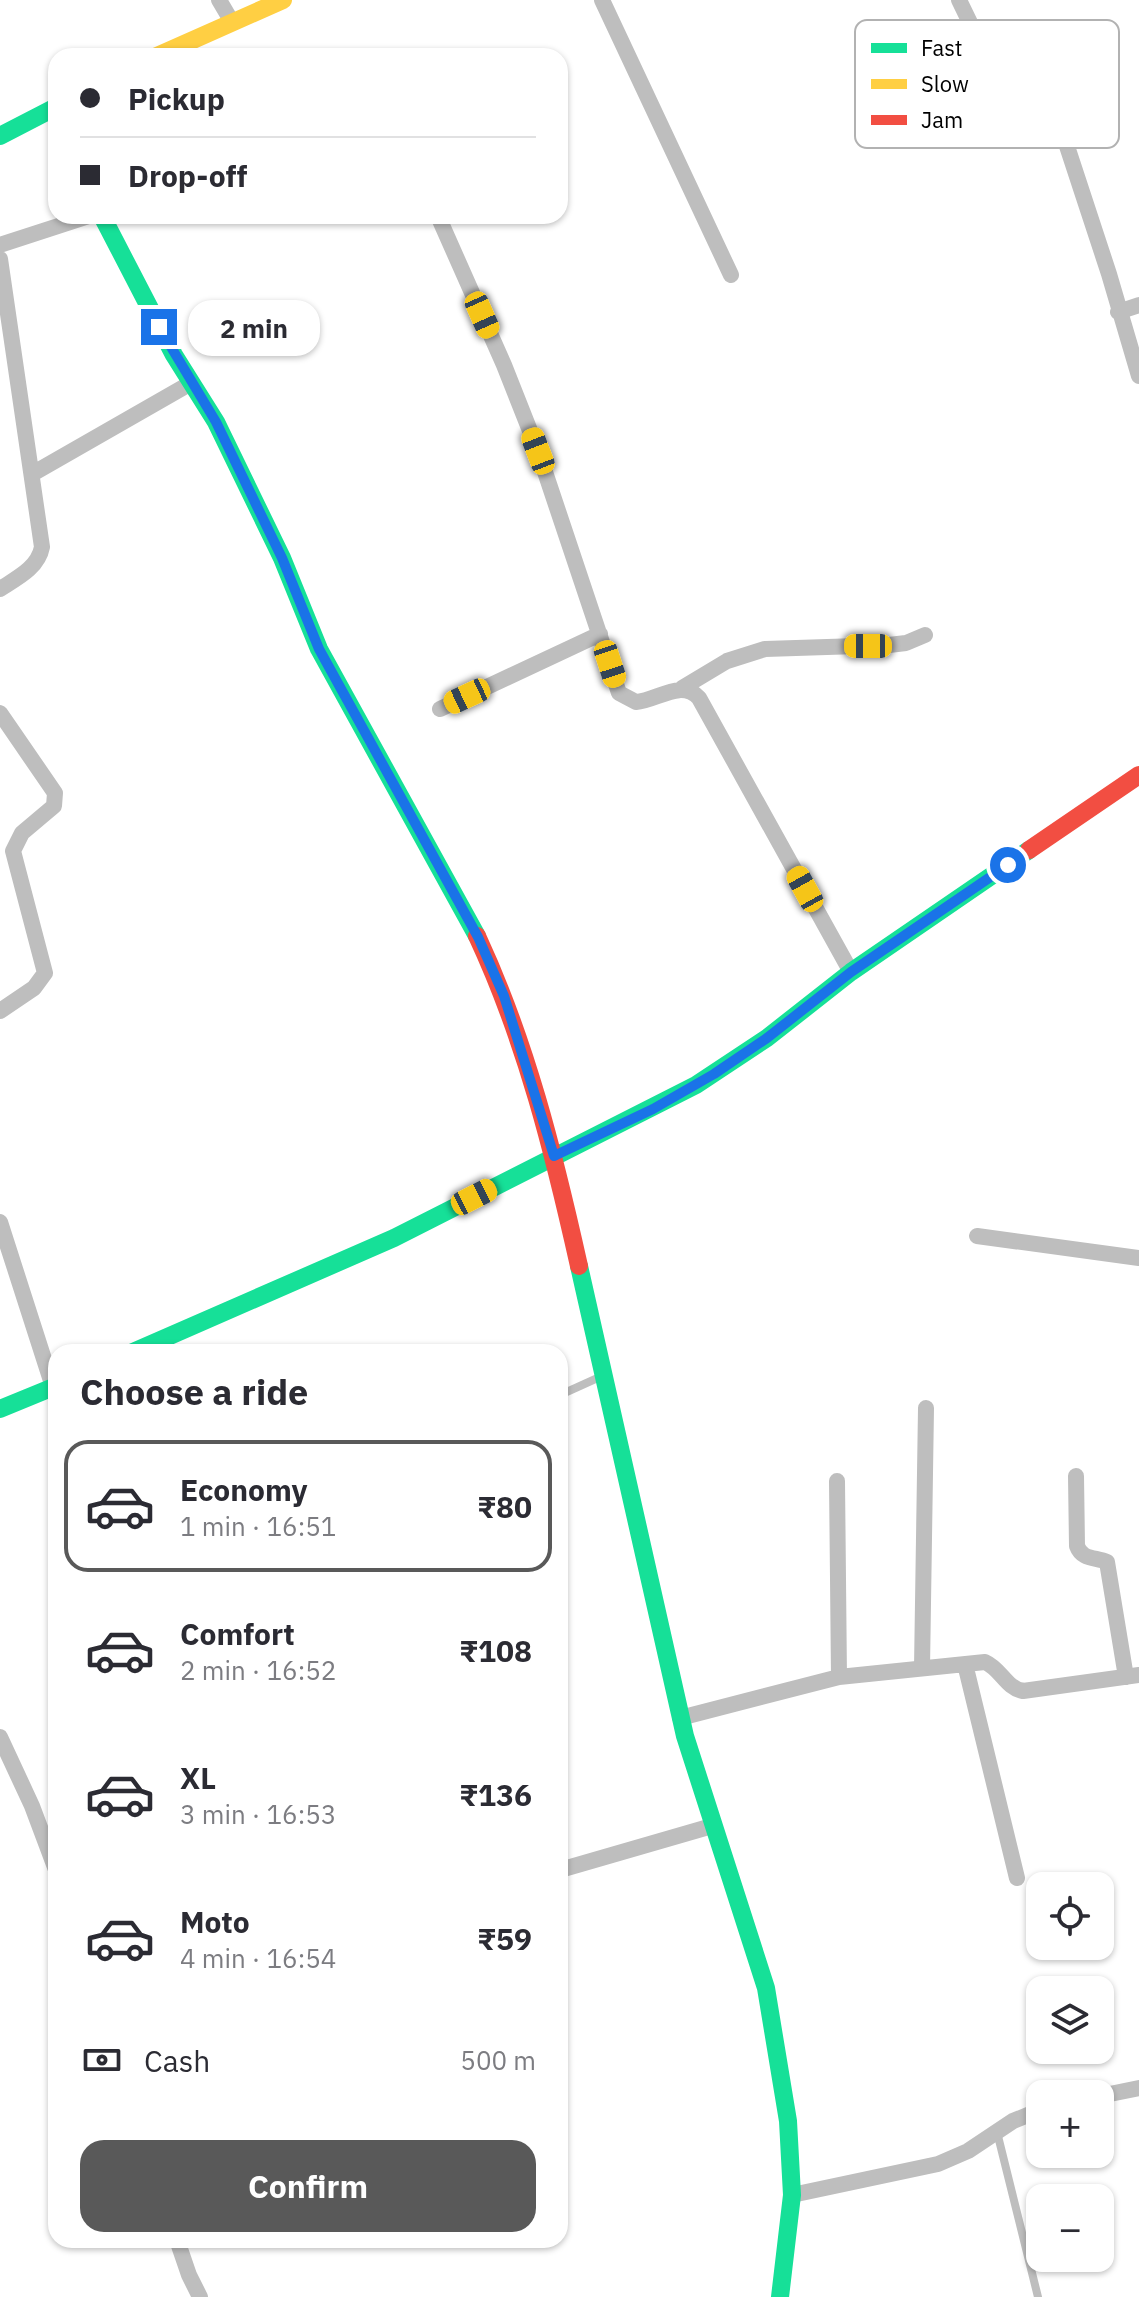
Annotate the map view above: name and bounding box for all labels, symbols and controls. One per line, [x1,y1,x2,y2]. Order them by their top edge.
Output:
legend [855,20,1119,148]
text: Fast [921,33,962,62]
text: Slow [921,69,969,98]
text: Pickup [128,79,225,118]
text: Jam [921,105,963,134]
text: Drop-off [128,156,247,195]
car [461,288,503,342]
callout: 2 min [187,299,319,355]
route end [141,309,177,345]
text: 2 min [220,311,288,345]
car [518,424,558,478]
car [844,634,892,658]
car [591,637,629,691]
car [440,675,494,717]
route start [990,847,1026,883]
car [783,862,827,916]
car [447,1175,501,1219]
text: Choose a ride [80,1368,308,1415]
icon: car [84,1470,156,1542]
text: Economy [180,1470,308,1509]
text: ₹80 [477,1487,532,1526]
text: 1 min · 16:51 [180,1509,336,1543]
icon: car [84,1614,156,1686]
text: Comfort [180,1614,295,1653]
text: ₹108 [459,1631,532,1670]
text: 2 min · 16:52 [180,1653,336,1687]
icon: car [84,1758,156,1830]
text: XL [180,1758,216,1797]
text: ₹136 [459,1775,532,1814]
text: 3 min · 16:53 [180,1797,336,1831]
map controls [1026,1872,1114,2272]
button: locate [1026,1872,1114,1960]
icon: car [84,1902,156,1974]
text: Moto [180,1902,250,1941]
text: ₹59 [477,1919,532,1958]
text: 4 min · 16:54 [180,1941,336,1975]
button: layers [1026,1976,1114,2064]
icon: cash [80,2038,124,2082]
text: Cash [144,2041,210,2080]
text: 500 m [460,2043,536,2077]
button: + [1026,2080,1114,2168]
button: Confirm [80,2140,536,2232]
button: − [1026,2184,1114,2272]

